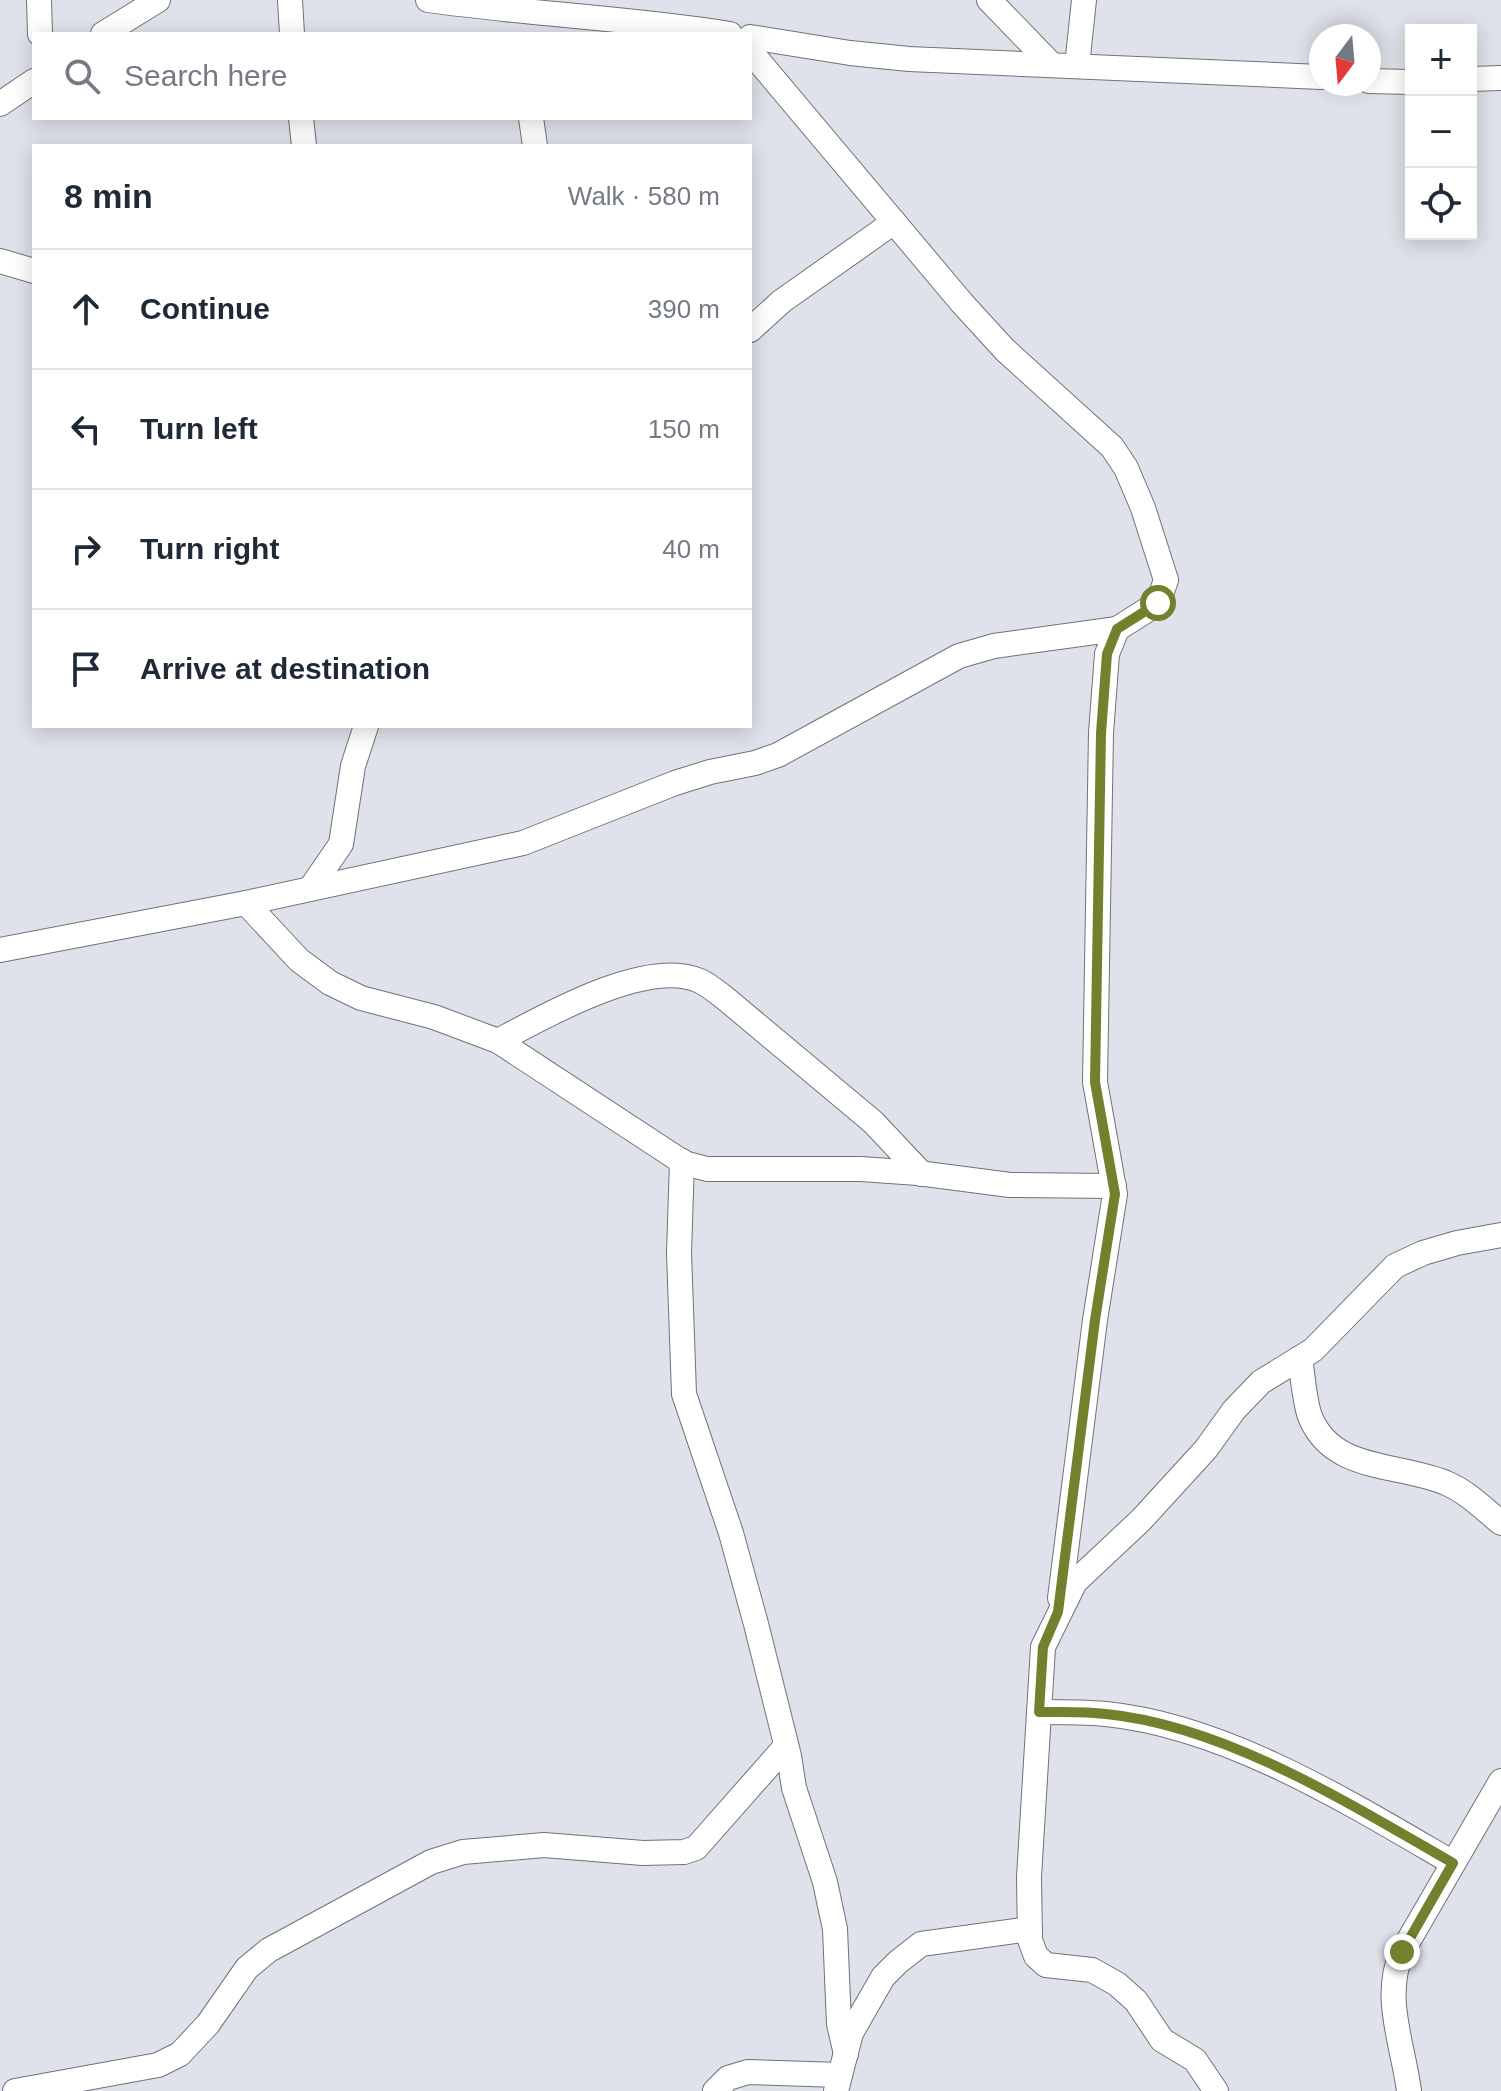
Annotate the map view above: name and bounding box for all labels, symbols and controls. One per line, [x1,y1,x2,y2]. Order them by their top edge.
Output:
north arrow [1309,24,1381,96]
map controls [1405,24,1477,240]
button: + [1405,24,1477,96]
search box [32,32,752,120]
icon: search [60,54,104,98]
text: Search here [124,59,287,92]
button: − [1405,96,1477,168]
button: locate [1405,168,1477,240]
text: 8 min [64,177,153,215]
text: Walk · 580 m [568,181,720,211]
icon: ahead [64,287,108,331]
text: Continue [140,292,270,325]
text: 390 m [648,294,720,324]
icon: left [64,407,108,451]
text: Turn left [140,412,258,445]
text: 150 m [648,414,720,444]
icon: right [64,527,108,571]
text: Turn right [140,532,279,565]
text: 40 m [662,534,720,564]
route start [1140,585,1176,621]
icon: arrive [64,647,108,691]
text: Arrive at destination [140,652,430,685]
route end [1384,1934,1420,1970]

